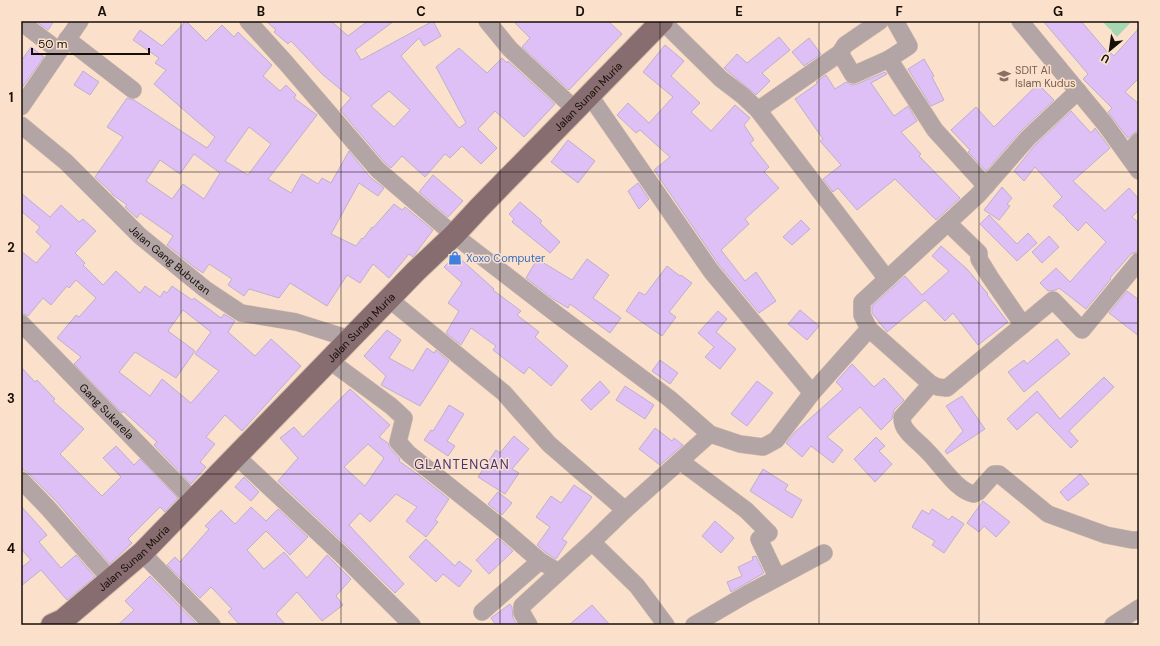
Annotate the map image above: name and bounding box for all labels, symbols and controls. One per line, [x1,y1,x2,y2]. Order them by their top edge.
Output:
text: A [97,3,107,20]
text: B [257,3,265,20]
text: C [416,3,426,20]
text: D [575,3,585,20]
text: E [735,3,743,20]
text: F [895,3,903,20]
text: G [1053,3,1063,20]
scale bar [32,30,149,56]
north arrow [1090,30,1130,70]
text: 50 m [38,36,67,52]
text: U [1098,51,1112,67]
street label: Jalan Sunan Muria [551,59,625,134]
place label: SDIT Al Islam Kudus [1015,63,1076,90]
school or university icon: SDIT Al Islam Kudus [996,68,1012,84]
text: 1 [9,89,13,106]
street label: Jalan Gang Bubutan [126,222,213,298]
text: 2 [7,239,15,256]
shop icon: Xoxo Computer [447,250,463,266]
place label: Xoxo Computer [466,251,545,265]
street label: Jalan Sunan Muria [324,290,398,365]
street label: Gang Sukarela [76,380,137,442]
text: 3 [7,390,15,407]
district label: GLANTENGAN [414,456,510,473]
street label: Jalan Sunan Muria [95,522,172,594]
text: 4 [7,540,15,557]

